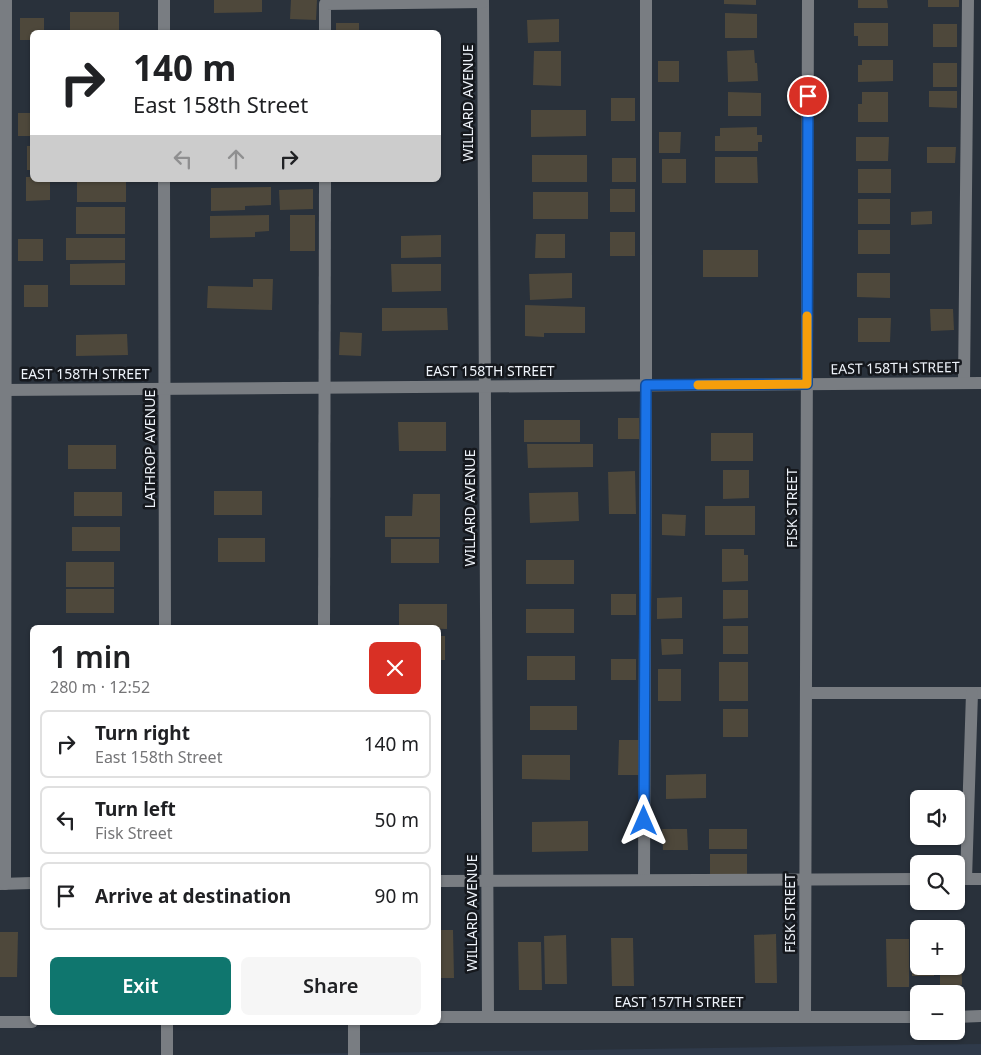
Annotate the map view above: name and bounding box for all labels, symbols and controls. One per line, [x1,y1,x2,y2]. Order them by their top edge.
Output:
text: 140 m [133,44,236,91]
street label: WILLARD AVENUE [458,44,477,162]
icon: right [50,50,115,115]
pin [787,75,829,117]
icon: arrive [794,82,822,110]
text: East 158th Street [133,89,308,119]
icon: left [169,145,197,173]
icon: ahead [222,145,250,173]
icon: right [275,145,303,173]
street label: EAST 158TH STREET [830,357,960,378]
street label: EAST 158TH STREET [425,361,555,380]
street label: EAST 158TH STREET [20,364,150,383]
street label: LATHROP AVENUE [140,390,159,508]
street label: WILLARD AVENUE [460,449,479,567]
street label: FISK STREET [782,468,801,548]
text: 1 min [50,636,131,677]
button: close [369,642,421,694]
text: 280 m · 12:52 [50,676,150,698]
text: Turn right [95,720,190,746]
icon: right [52,730,80,758]
text: 140 m [364,731,419,757]
text: East 158th Street [95,746,222,768]
map controls [910,790,965,1040]
button: sound [910,790,965,845]
position arrow [617,794,669,846]
text: Turn left [95,796,176,822]
icon: left [52,806,80,834]
text: 50 m [375,807,419,833]
text: Fisk Street [95,822,172,844]
street label: WILLARD AVENUE [462,854,481,972]
button: search [910,855,965,910]
street label: FISK STREET [780,873,799,953]
icon: arrive [52,882,80,910]
text: Arrive at destination [95,883,291,909]
text: 90 m [375,883,419,909]
button: + [910,920,965,975]
button: Exit [50,957,231,1015]
button: Share [241,957,421,1015]
button: − [910,985,965,1040]
street label: EAST 157TH STREET [614,992,744,1011]

